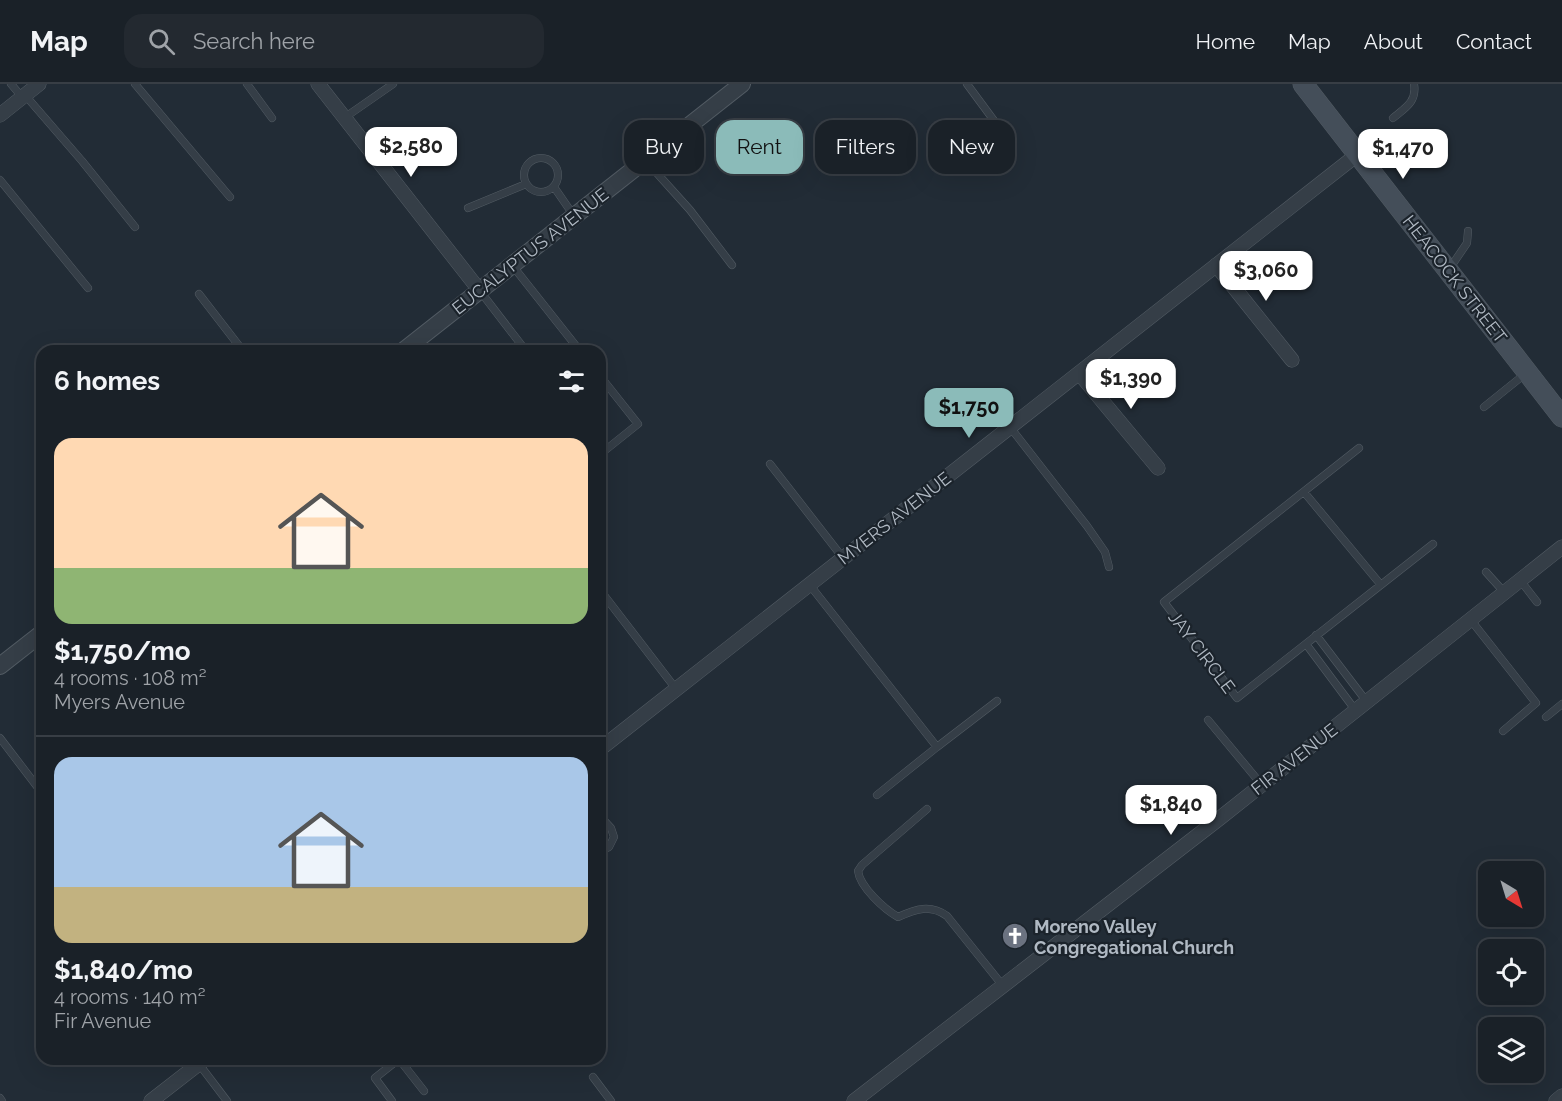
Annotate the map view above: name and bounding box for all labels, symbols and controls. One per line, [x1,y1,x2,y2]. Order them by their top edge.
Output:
search box [124,14,544,68]
text: Map [30,25,88,58]
icon: search [145,25,178,58]
text: Search here [193,28,315,54]
text: Home [1196,29,1255,54]
text: Map [1288,29,1331,54]
text: About [1364,29,1423,54]
text: Contact [1456,29,1532,54]
chip: Buy [624,120,704,174]
chip: Rent [716,120,803,174]
chip: Filters [815,120,916,174]
chip: New [928,120,1015,174]
pin: $2,580 [362,127,460,178]
pin: $1,470 [1354,129,1452,180]
text: $2,580 [379,134,443,158]
text: $1,470 [1372,136,1434,160]
street label: EUCALYPTUS AVENUE [448,183,612,319]
street label: HEACOCK STREET [1399,211,1511,347]
pin: $3,060 [1217,251,1315,302]
text: $3,060 [1233,258,1299,282]
pin: $1,390 [1082,359,1180,410]
icon: filters [555,365,588,398]
text: 6 homes [54,366,160,396]
text: $1,390 [1100,366,1162,390]
pin: $1,750 [920,388,1018,439]
text: $1,750 [938,395,1000,419]
street label: MYERS AVENUE [833,467,955,569]
icon: home [267,477,375,585]
street label: JAY CIRCLE [1164,607,1240,697]
text: $1,750/mo [54,636,190,666]
text: 4 rooms · 108 m² [54,666,206,690]
text: Myers Avenue [54,690,185,714]
street label: FIR AVENUE [1247,719,1341,799]
pin: $1,840 [1122,785,1220,836]
text: $1,840 [1140,792,1202,816]
icon: home [267,796,375,904]
north arrow [1478,861,1544,927]
map controls [1478,861,1544,1083]
place label: Moreno Valley Congregational Church [1034,916,1234,958]
church icon: Moreno Valley Congregational Church [1000,921,1030,951]
button: locate [1478,939,1544,1005]
text: $1,840/mo [54,955,193,985]
text: 4 rooms · 140 m² [54,985,206,1009]
text: Fir Avenue [54,1009,151,1033]
button: layers [1478,1017,1544,1083]

